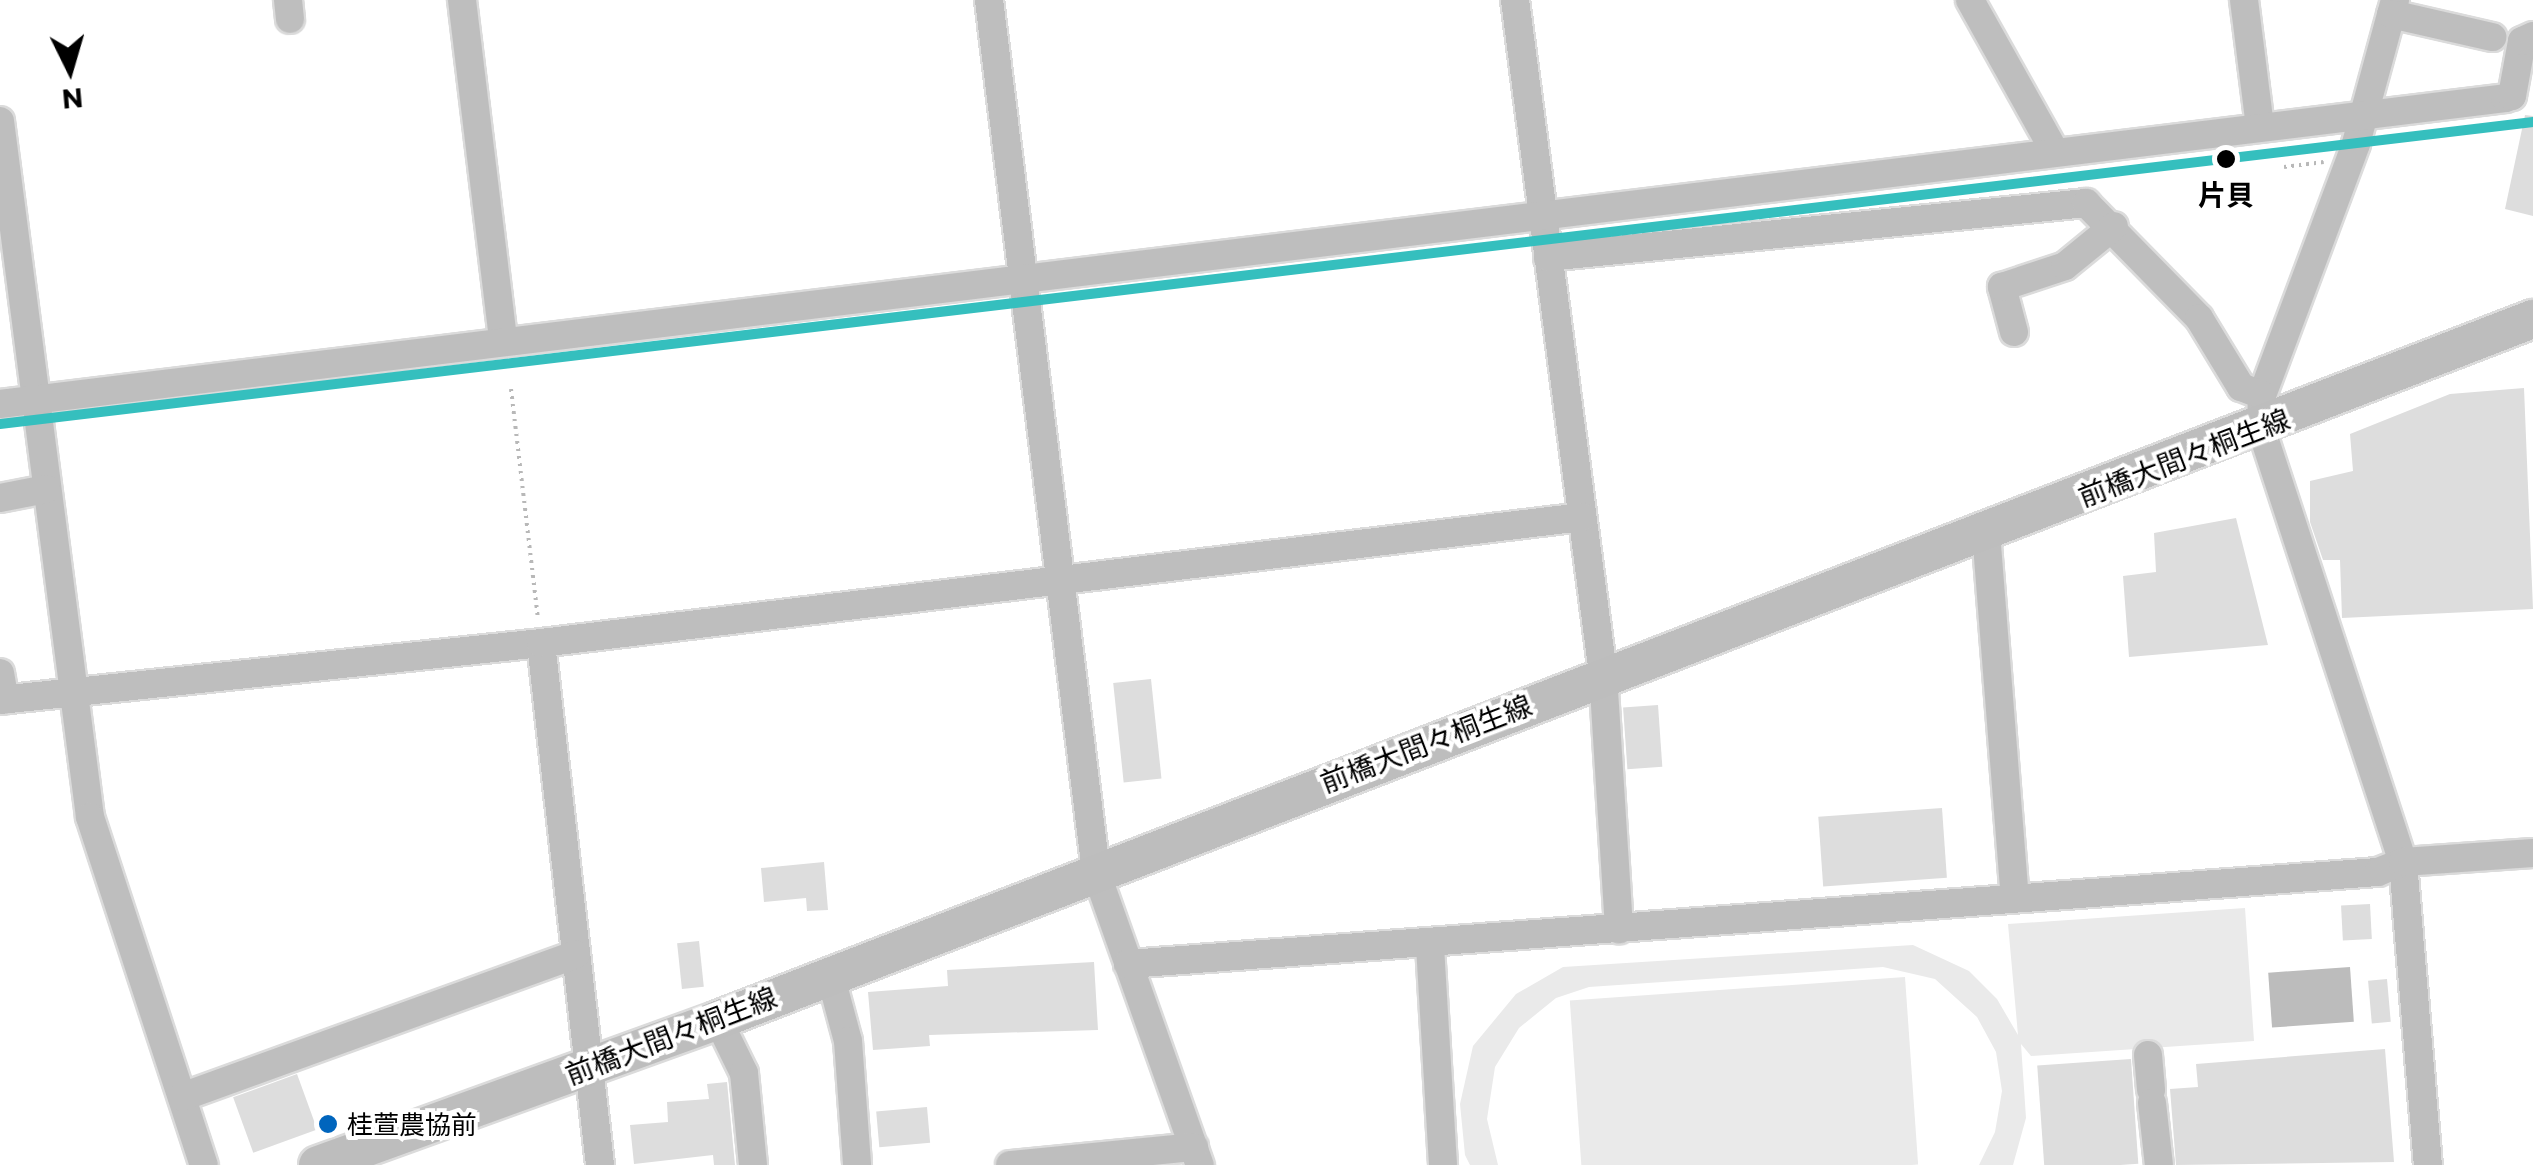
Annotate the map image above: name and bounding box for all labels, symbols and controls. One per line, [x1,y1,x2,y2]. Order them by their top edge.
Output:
north arrow [20,20,120,120]
text: N [61,82,85,118]
marker: 片貝 [2213,146,2239,172]
place label: 片貝 [2198,177,2254,211]
street label: 前橋大間々桐生線 [2073,401,2295,513]
street label: 前橋大間々桐生線 [1315,687,1537,799]
street label: 前橋大間々桐生線 [560,979,782,1091]
place label: 桂萱農協前 [347,1108,477,1140]
marker: 桂萱農協前 [318,1114,338,1134]

